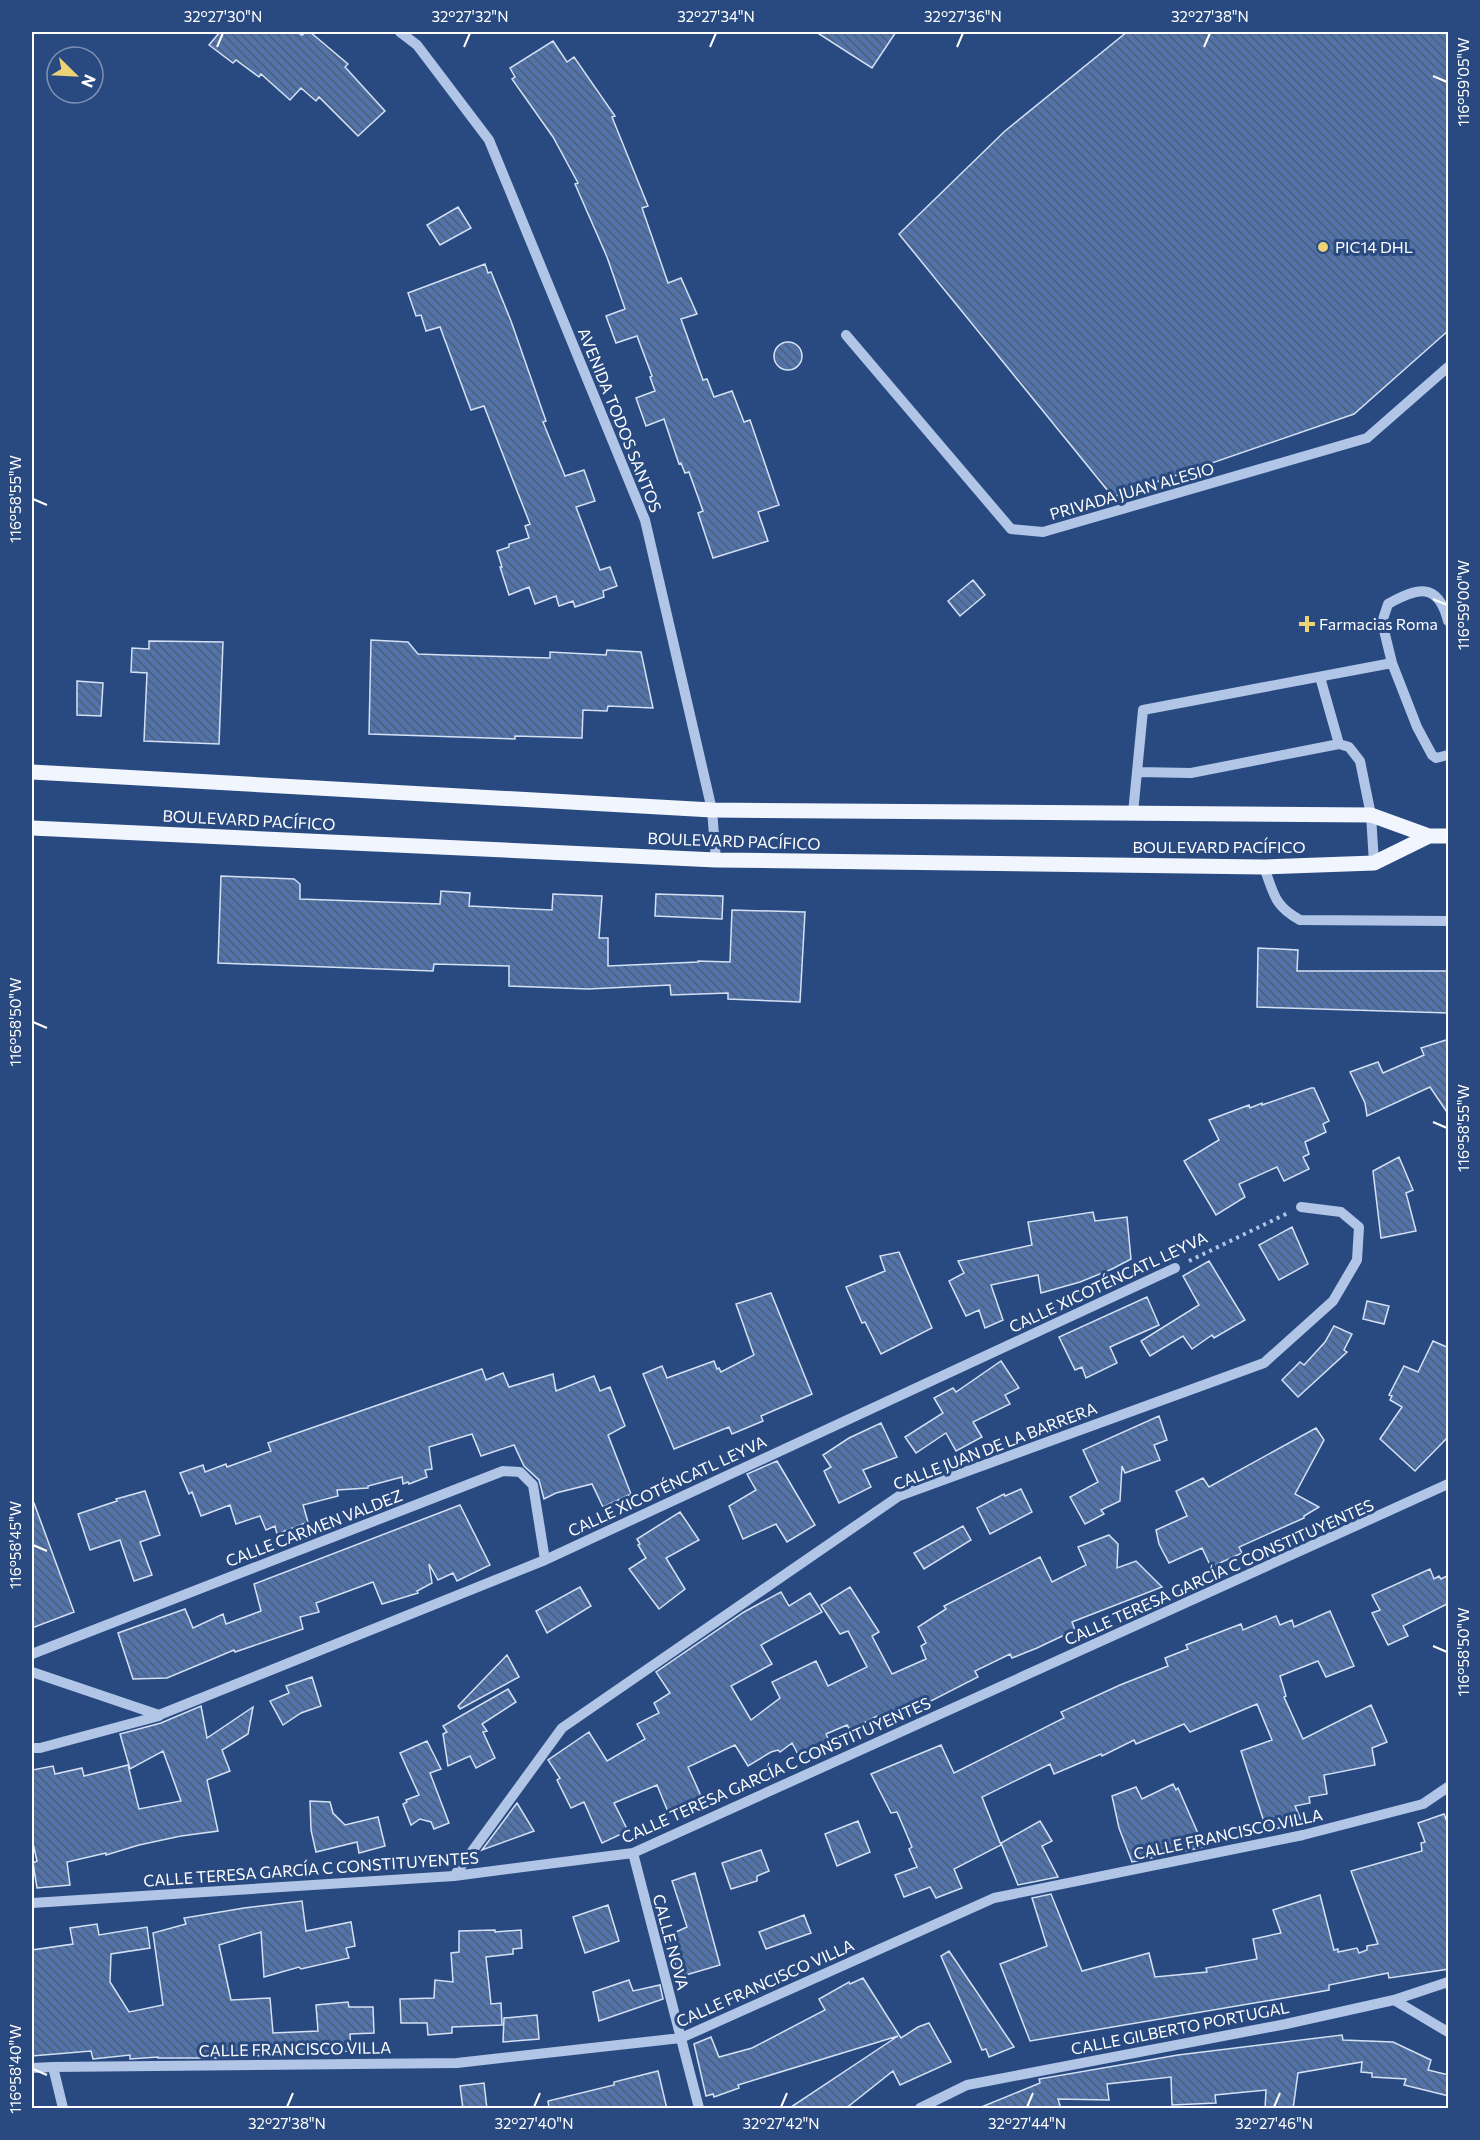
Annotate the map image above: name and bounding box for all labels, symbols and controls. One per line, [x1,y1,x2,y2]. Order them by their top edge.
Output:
text: 32°27'30"N [184,7,262,25]
text: 32°27'32"N [432,7,508,25]
text: 32°27'34"N [677,7,755,25]
text: 32°27'36"N [924,7,1002,25]
text: 32°27'38"N [1171,7,1249,25]
text: 116°59'05"W [1454,38,1472,127]
north arrow [45,45,105,105]
text: N [78,72,100,91]
place label: PIC14 DHL [1335,237,1413,256]
marker: PIC14 DHL [1316,240,1330,254]
street label: AVENIDA TODOS SANTOS [575,325,666,515]
text: 116°58'55"W [6,455,24,543]
street label: PRIVADA JUAN ALESIO [1047,458,1216,523]
text: 116°59'00"W [1454,560,1472,650]
place label: Farmacias Roma [1319,614,1438,633]
marker: Farmacias Roma [1300,617,1314,631]
street label: BOULEVARD PACÍFICO [162,805,336,834]
street label: BOULEVARD PACÍFICO [647,828,821,853]
street label: BOULEVARD PACÍFICO [1132,837,1306,856]
text: 116°58'50"W [6,978,24,1067]
text: 116°58'55"W [1454,1084,1472,1172]
street label: CALLE XICOTÉNCATL LEYVA [1006,1227,1210,1336]
street label: CALLE JUAN DE LA BARRERA [890,1398,1099,1493]
street label: CALLE XICOTÉNCATL LEYVA [565,1431,769,1540]
street label: CALLE CARMEN VALDEZ [223,1485,405,1570]
street label: CALLE TERESA GARCÍA C CONSTITUYENTES [1061,1494,1376,1649]
text: 116°58'45"W [6,1501,24,1589]
text: 116°58'50"W [1454,1608,1472,1697]
street label: CALLE TERESA GARCÍA C CONSTITUYENTES [618,1692,933,1847]
street label: CALLE FRANCISCO VILLA [1132,1804,1324,1863]
street label: CALLE TERESA GARCÍA C CONSTITUYENTES [143,1847,479,1890]
street label: CALLE NOVA [650,1892,693,1992]
street label: CALLE FRANCISCO VILLA [673,1935,857,2030]
street label: CALLE GILBERTO PORTUGAL [1069,1997,1291,2058]
text: 116°58'40"W [6,2024,24,2114]
street label: CALLE FRANCISCO VILLA [199,2037,391,2060]
text: 32°27'38"N [248,2114,326,2132]
text: 32°27'40"N [495,2114,573,2132]
text: 32°27'42"N [742,2114,820,2132]
text: 32°27'44"N [988,2114,1066,2132]
text: 32°27'46"N [1235,2114,1313,2132]

